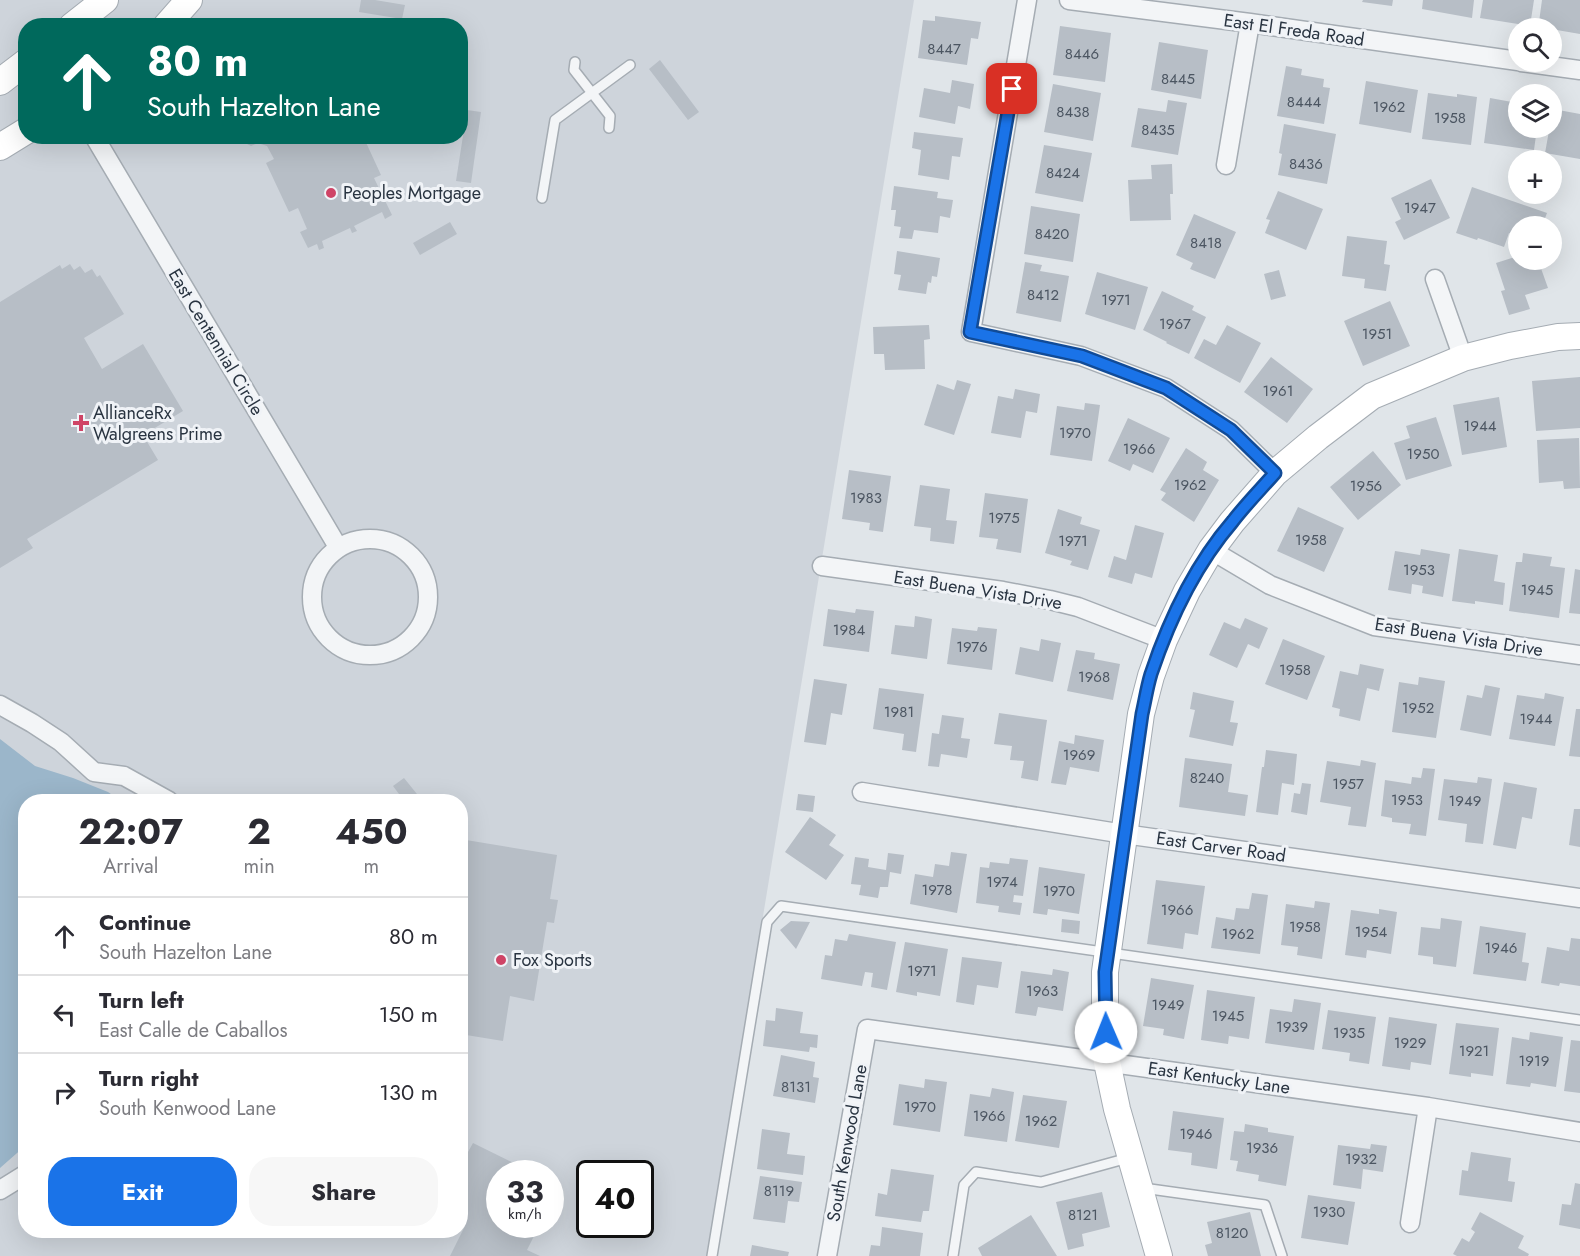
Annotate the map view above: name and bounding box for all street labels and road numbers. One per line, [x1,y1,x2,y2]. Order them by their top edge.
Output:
street label: East El Freda Road [1222,7,1366,53]
street label: East Centennial Circle [162,264,270,420]
street label: East Buena Vista Drive [892,564,1064,616]
street label: East Buena Vista Drive [1373,611,1545,663]
street label: East Carver Road [1155,825,1287,869]
street label: East Kentucky Lane [1146,1055,1292,1101]
street label: South Kenwood Lane [820,1062,874,1224]

